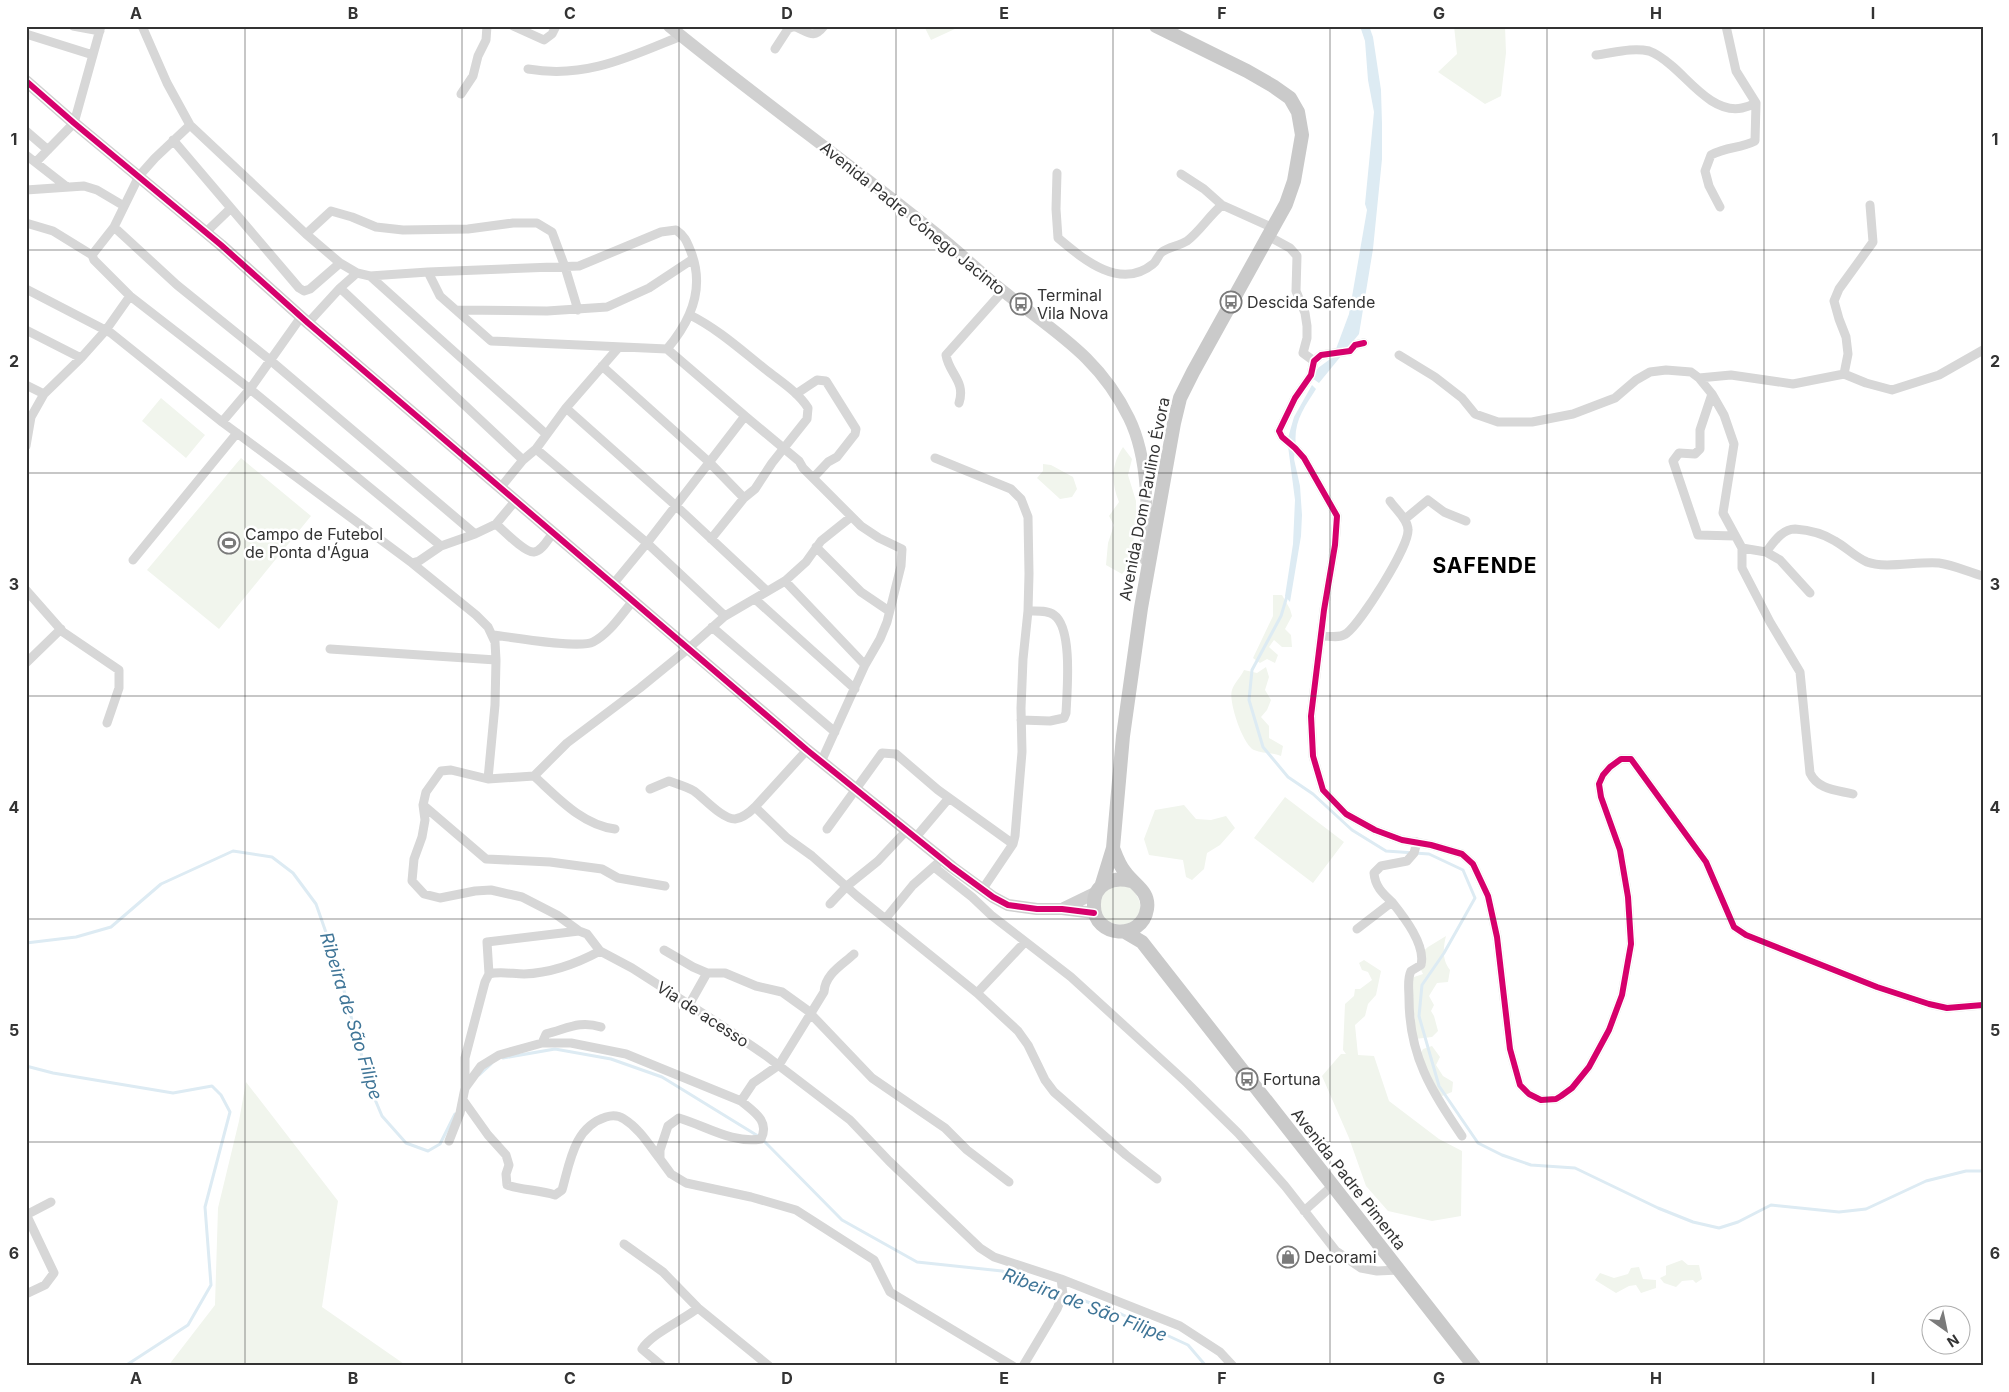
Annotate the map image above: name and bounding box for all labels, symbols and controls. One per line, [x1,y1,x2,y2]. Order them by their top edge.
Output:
text: A [130,3,142,23]
text: B [348,3,358,23]
text: C [564,3,576,23]
text: D [781,3,793,23]
text: E [999,3,1009,23]
text: F [1217,3,1227,23]
text: G [1433,3,1445,23]
text: H [1650,3,1662,23]
text: I [1871,3,1875,23]
text: 1 [11,129,17,149]
text: 1 [1992,129,1998,149]
street label: Avenida Padre Cónego Jacinto [816,137,1010,299]
place label: Terminal Vila Nova [1037,285,1109,323]
bus stop icon: Descida Safende [1219,290,1243,314]
bus stop icon: Terminal Vila Nova [1009,292,1033,316]
place label: Descida Safende [1247,292,1375,312]
text: 2 [9,351,19,371]
text: 2 [1990,351,2000,371]
street label: Avenida Dom Paulino Évora [1114,395,1174,603]
place label: Campo de Futebol de Ponta d'Água [245,524,383,562]
sports icon: Campo de Futebol de Ponta d'Água [217,531,241,555]
district label: SAFENDE [1432,553,1538,578]
text: 3 [9,574,19,594]
text: 3 [1990,574,2000,594]
text: 4 [9,797,20,817]
text: 4 [1990,797,2001,817]
water label: Ribeira de São Filipe [316,929,387,1102]
street label: Via de acesso [653,977,753,1051]
text: 5 [9,1020,19,1040]
text: 5 [1990,1020,2000,1040]
bus stop icon: Fortuna [1235,1067,1259,1091]
place label: Fortuna [1263,1069,1321,1089]
street label: Avenida Padre Pimenta [1287,1104,1411,1254]
text: 6 [9,1243,19,1263]
text: 6 [1990,1243,2000,1263]
shop icon: Decorami [1276,1245,1300,1269]
place label: Decorami [1304,1247,1377,1267]
water label: Ribeira de São Filipe [1000,1263,1170,1346]
north arrow [1922,1304,1972,1354]
text: N [1944,1331,1962,1351]
text: A [130,1368,142,1388]
text: B [348,1368,358,1388]
text: C [564,1368,576,1388]
text: D [781,1368,793,1388]
text: E [999,1368,1009,1388]
text: F [1217,1368,1227,1388]
text: G [1433,1368,1445,1388]
text: H [1650,1368,1662,1388]
text: I [1871,1368,1875,1388]

